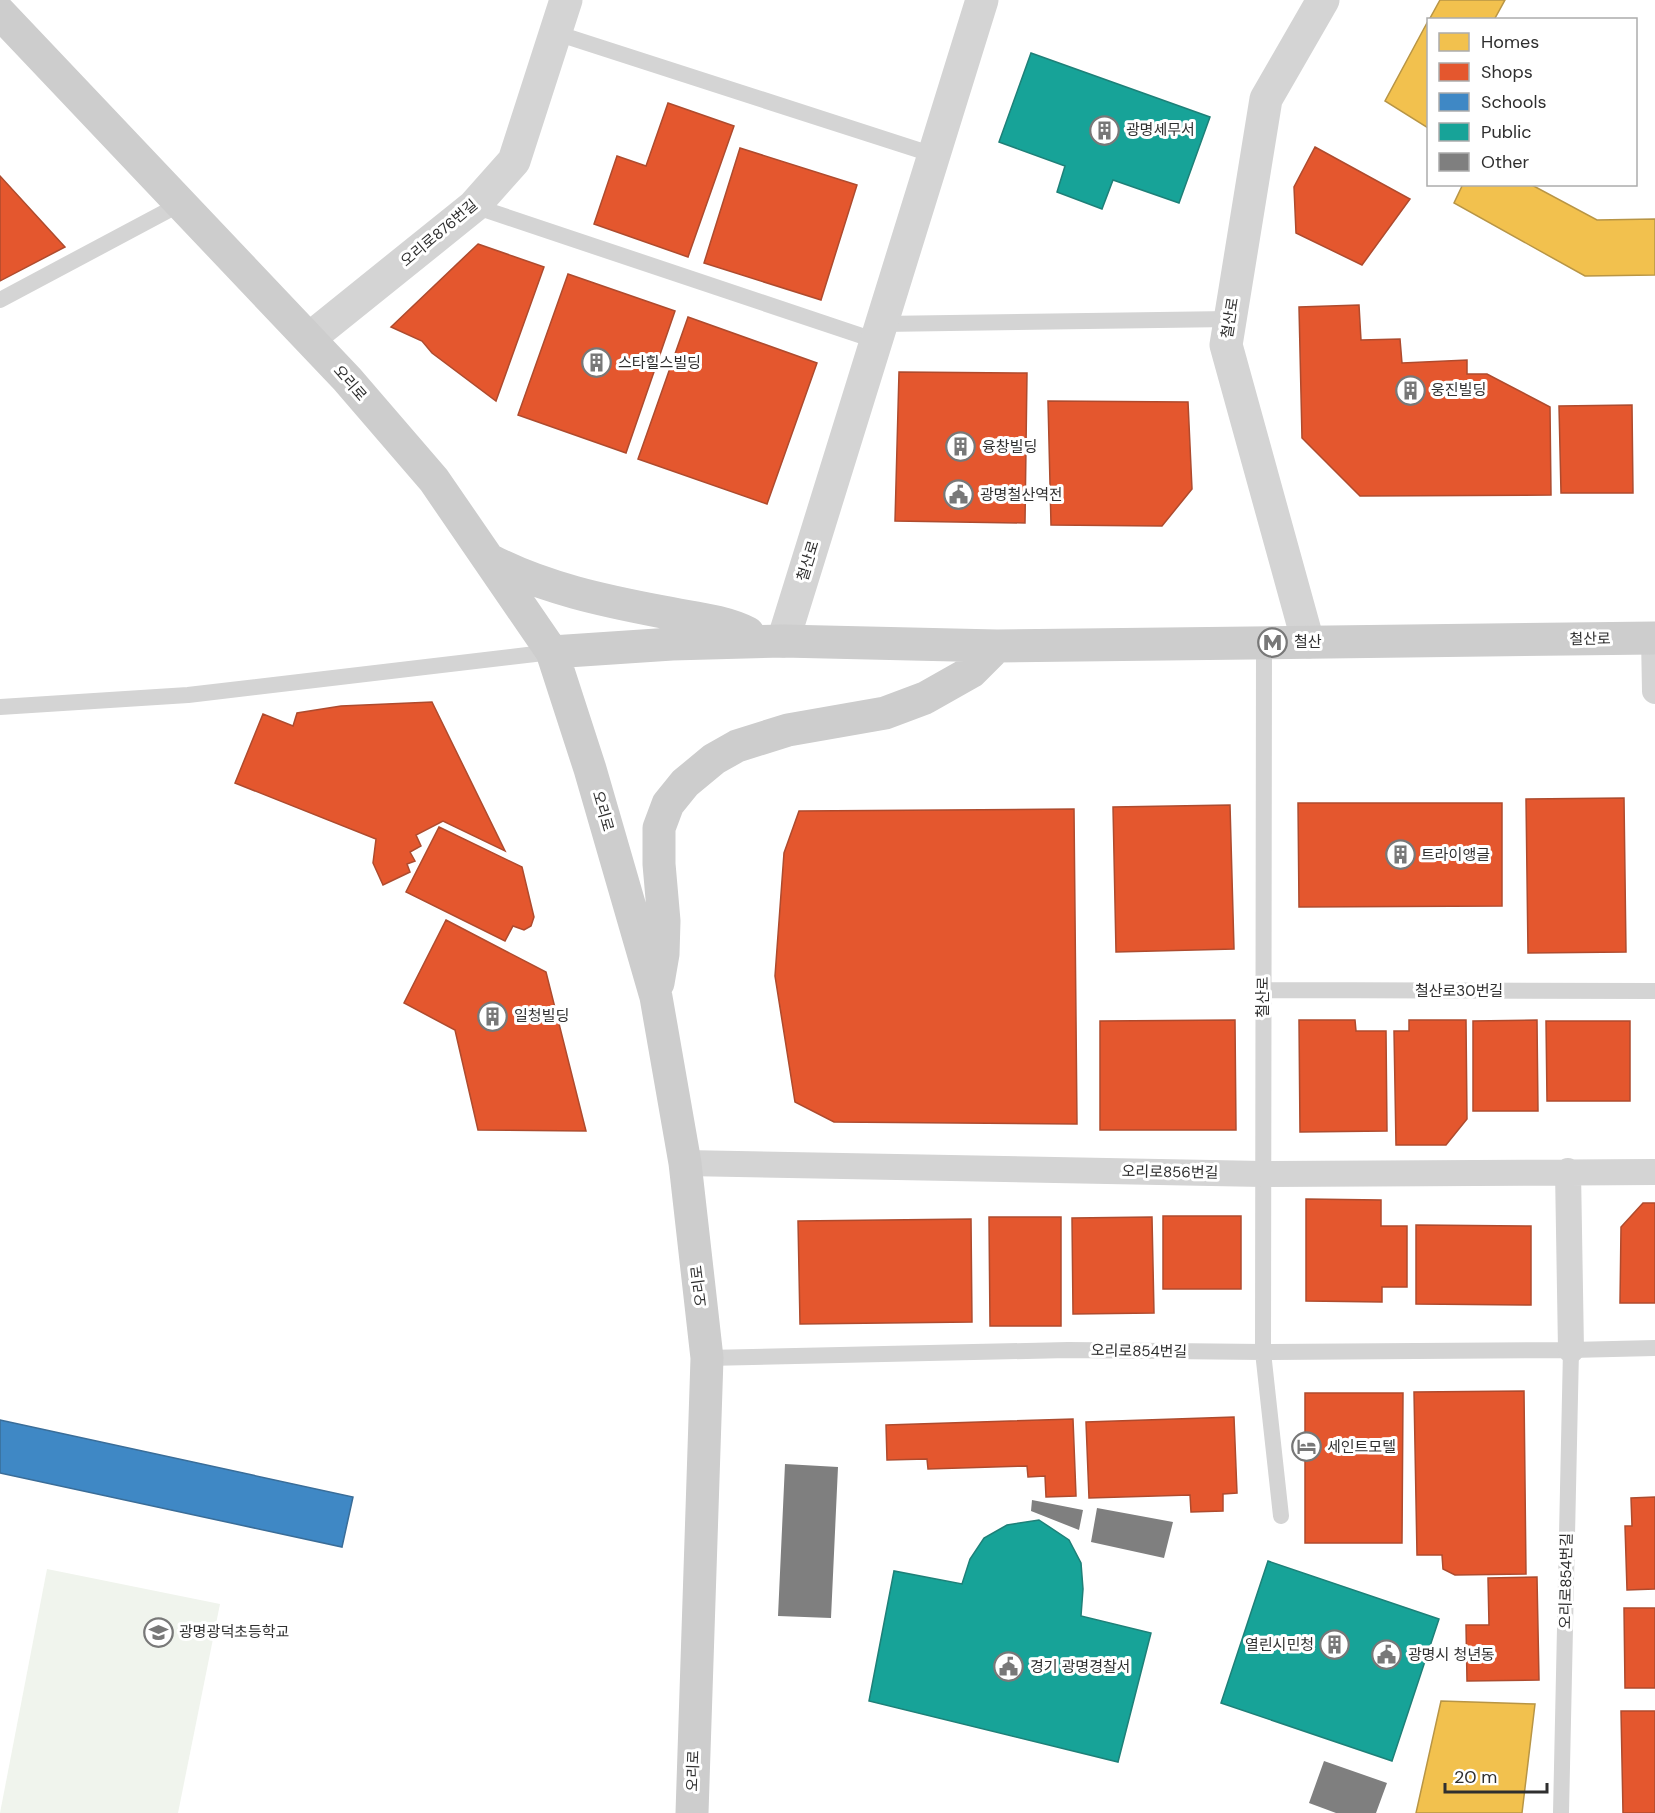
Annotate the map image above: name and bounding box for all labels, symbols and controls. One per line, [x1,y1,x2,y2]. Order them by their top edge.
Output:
legend [1427,18,1637,186]
text: Homes [1481,30,1539,54]
text: Shops [1481,60,1533,84]
text: Schools [1481,90,1546,114]
building icon: 광명세무서 [1089,114,1121,146]
place label: 광명세무서 [1126,120,1195,140]
text: Public [1481,120,1532,144]
text: Other [1481,150,1530,174]
street label: 오리로876번길 [396,195,482,271]
street label: 철산로 [1217,296,1243,340]
building icon: 스타힐스빌딩 [581,347,613,379]
place label: 스타힐스빌딩 [618,353,701,373]
street label: 오리로 [329,361,371,405]
building icon: 웅진빌딩 [1394,374,1426,406]
place label: 웅진빌딩 [1431,380,1486,400]
building icon: 융창빌딩 [945,431,977,463]
place label: 융창빌딩 [982,437,1037,457]
public building icon: 광명철산역전 [943,479,975,511]
place label: 광명철산역전 [980,485,1063,505]
street label: 철산로 [792,538,824,584]
metro station icon: 철산 [1257,626,1289,658]
street label: 철산로 [1569,629,1611,649]
place label: 철산 [1294,632,1322,652]
street label: 오리로 [588,788,618,834]
building icon: 트라이앵글 [1384,839,1416,871]
place label: 트라이앵글 [1421,845,1490,865]
street label: 철산로 [1253,976,1273,1018]
street label: 철산로30번길 [1415,981,1503,1001]
building icon: 일청빌딩 [477,1000,509,1032]
place label: 일청빌딩 [514,1006,569,1026]
street label: 오리로856번길 [1121,1161,1219,1183]
street label: 오리로 [687,1264,711,1308]
street label: 오리로854번길 [1091,1340,1187,1362]
hotel icon: 세인트모텔 [1290,1431,1322,1463]
place label: 세인트모텔 [1327,1437,1396,1457]
street label: 오리로854번길 [1555,1533,1577,1629]
school or university icon: 광명광덕초등학교 [142,1616,174,1648]
place label: 광명광덕초등학교 [179,1622,289,1642]
building icon: 열린시민청 [1319,1629,1351,1661]
place label: 열린시민청 [1245,1635,1314,1655]
public building icon: 광명시 청년동 [1371,1639,1403,1671]
place label: 광명시 청년동 [1408,1645,1495,1665]
public building icon: 경기 광명경찰서 [993,1651,1025,1683]
place label: 경기 광명경찰서 [1030,1657,1131,1677]
street label: 오리로 [682,1750,704,1792]
scale bar [1445,1756,1547,1794]
text: 20 m [1454,1765,1497,1789]

